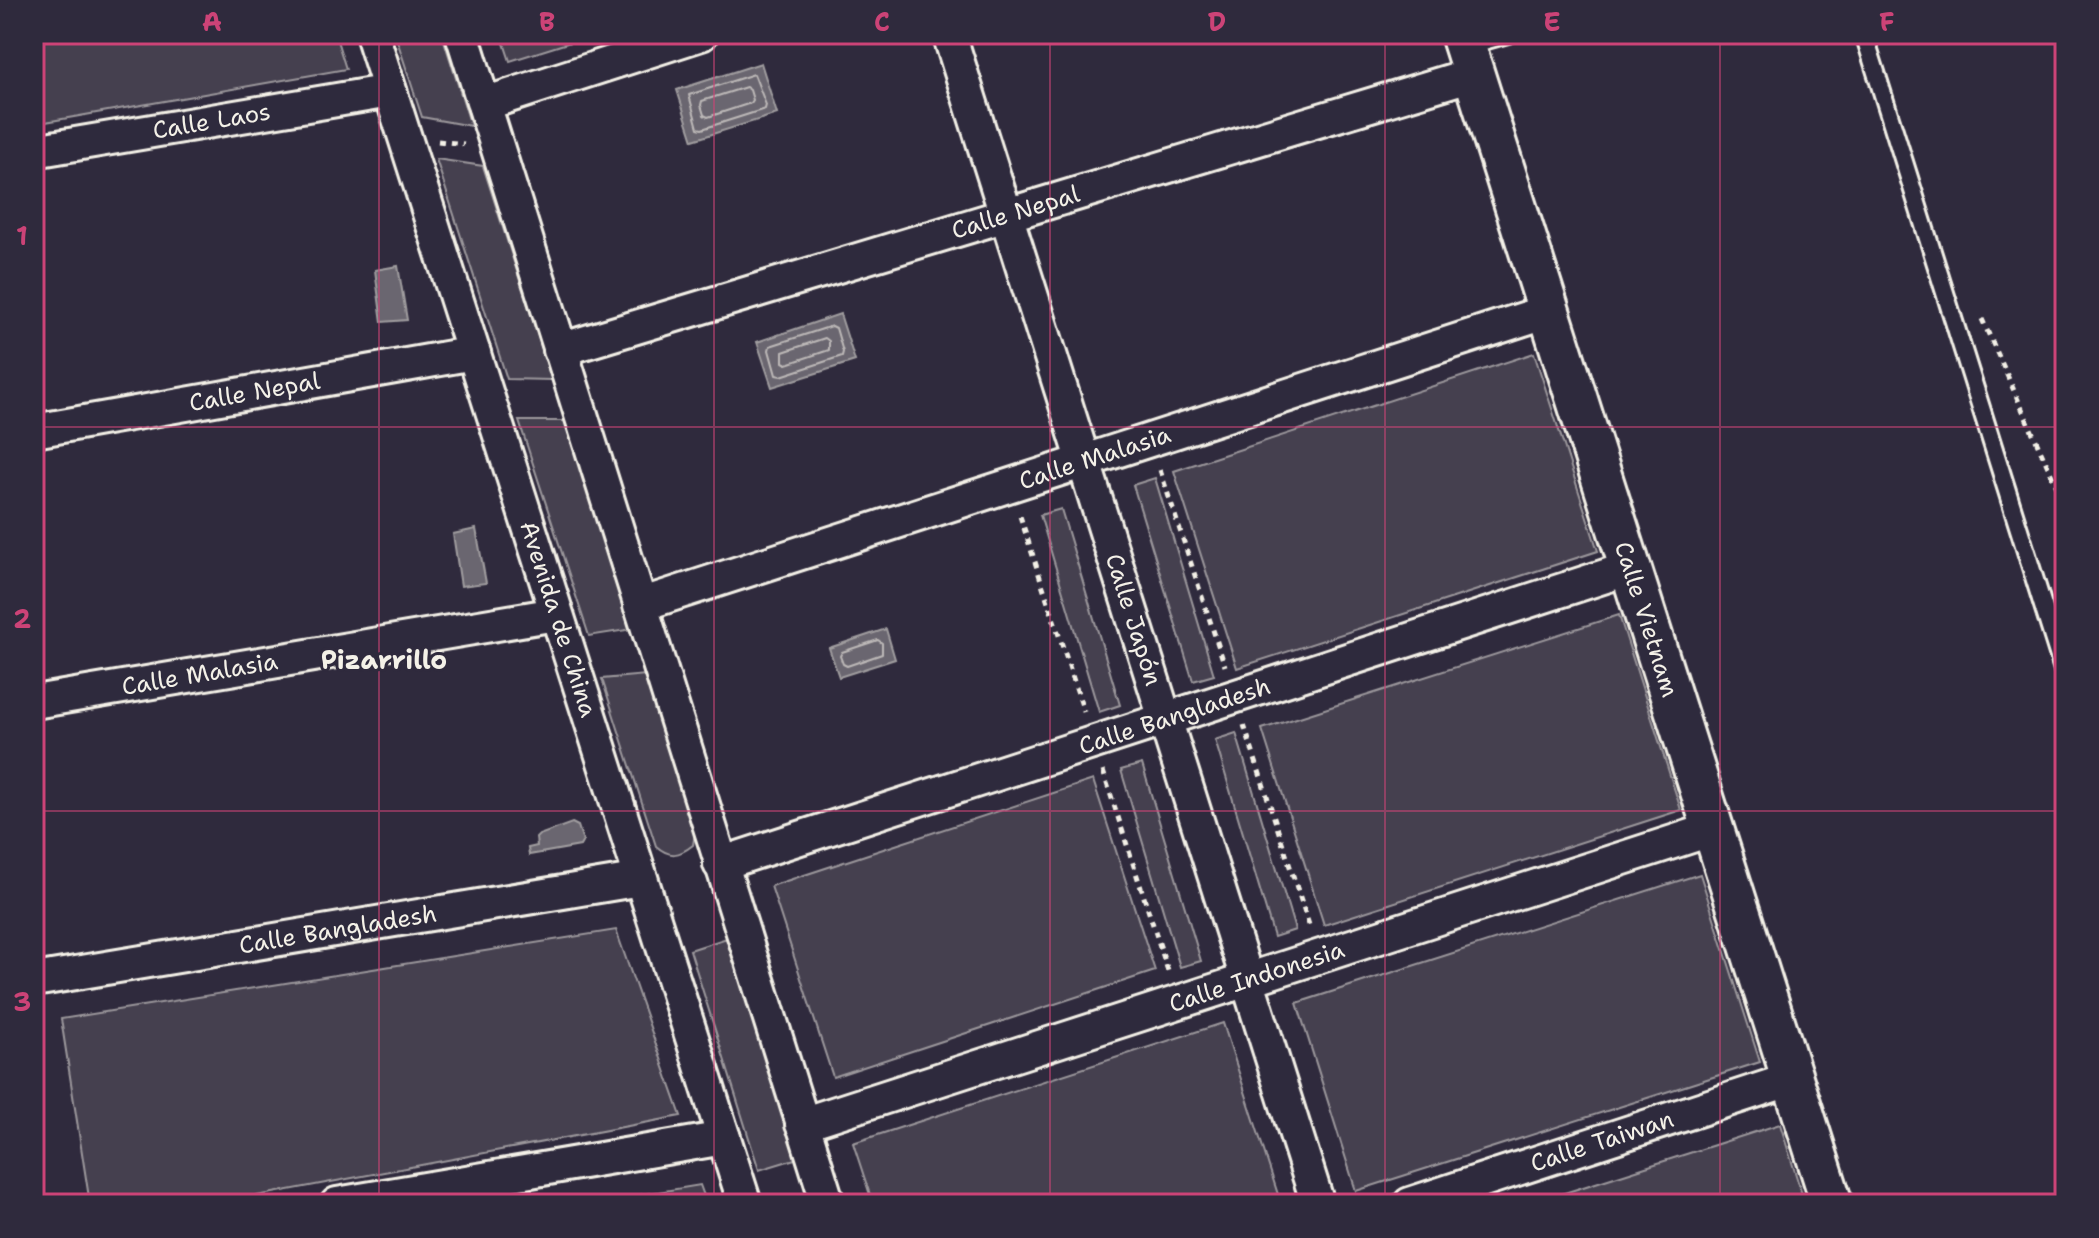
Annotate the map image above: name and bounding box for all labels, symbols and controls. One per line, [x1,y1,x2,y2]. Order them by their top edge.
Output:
text: A [202,4,222,39]
text: B [539,4,555,39]
text: C [874,4,890,39]
text: D [1208,4,1226,39]
text: E [1543,4,1561,39]
text: F [1879,4,1895,39]
street label: Calle Laos [150,95,273,147]
street label: Calle Nepal [948,178,1084,247]
text: 1 [16,218,28,253]
street label: Calle Nepal [187,364,323,419]
street label: Calle Malasia [1015,418,1175,497]
street label: Avenida de China [512,517,605,721]
street label: Calle Vietnam [1607,537,1686,701]
street label: Calle Japón [1098,549,1170,690]
text: 2 [13,601,31,636]
district label: Pizarrillo [321,642,447,677]
street label: Calle Malasia [119,645,280,703]
street label: Calle Bangladesh [1075,670,1275,762]
street label: Calle Bangladesh [237,897,439,962]
street label: Calle Indonesia [1165,933,1349,1020]
text: 3 [13,984,31,1019]
street label: Calle Taiwan [1526,1103,1678,1180]

